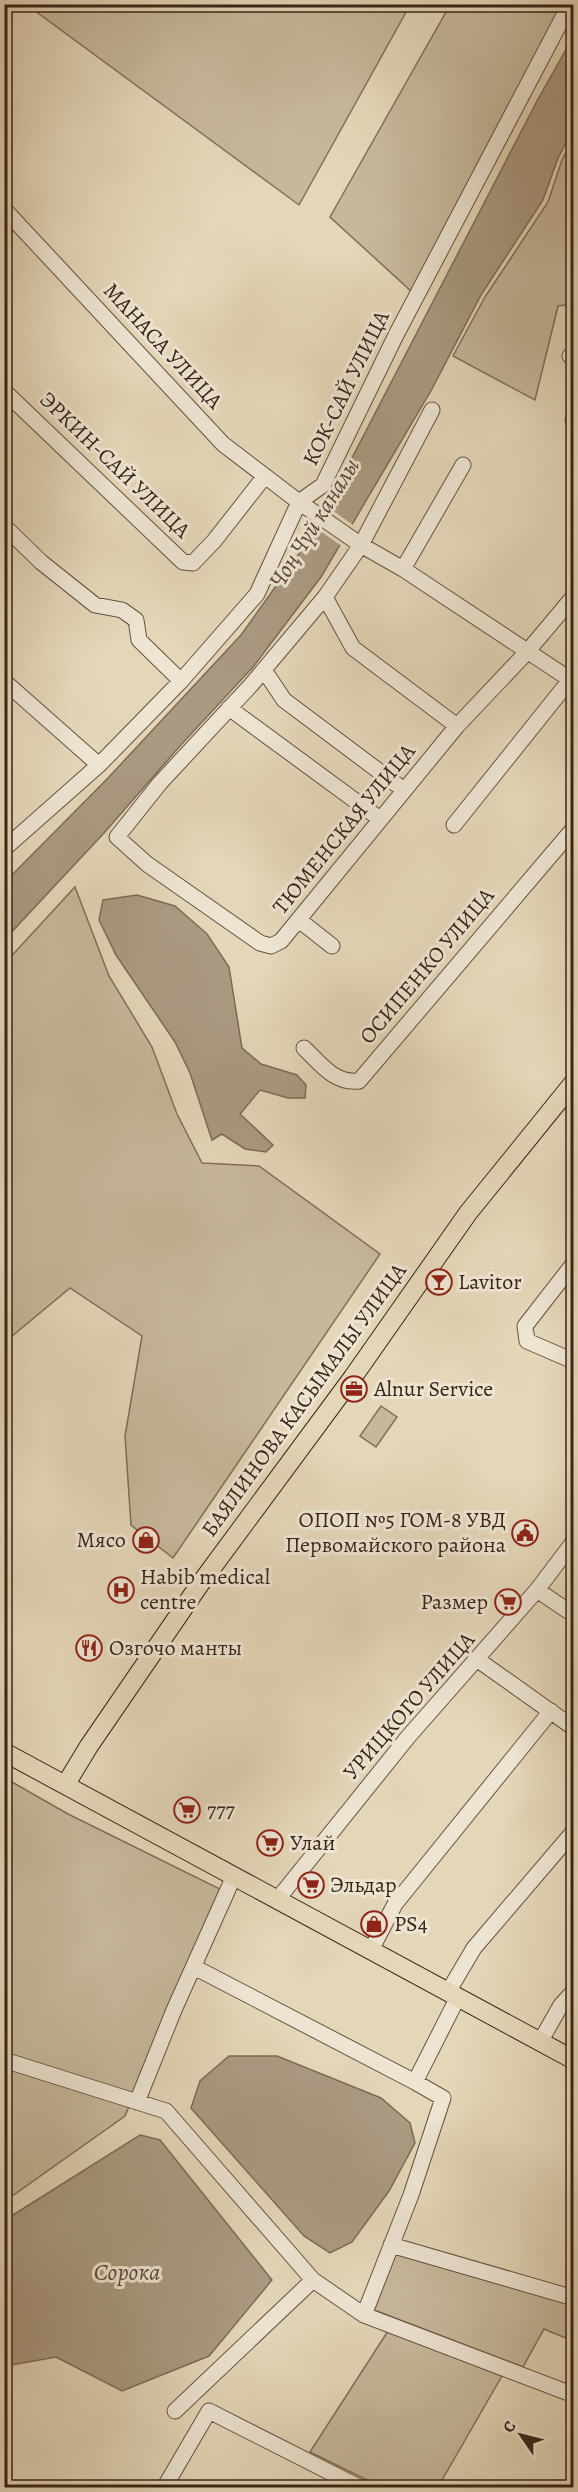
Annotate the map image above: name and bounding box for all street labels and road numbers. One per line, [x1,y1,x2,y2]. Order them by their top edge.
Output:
street label: МАНАСА УЛИЦА [97,276,230,417]
street label: КОК-САЙ УЛИЦА [296,305,397,470]
street label: ЭРКИН-САЙ УЛИЦА [33,385,198,546]
street label: ТЮМЕНСКАЯ УЛИЦА [266,736,423,921]
street label: ОСИПЕНКО УЛИЦА [353,881,502,1050]
street label: БАЯЛИНОВА КАСЫМАЛЫ УЛИЦА [194,1256,414,1543]
street label: УРИЦКОГО УЛИЦА [336,1625,482,1786]

